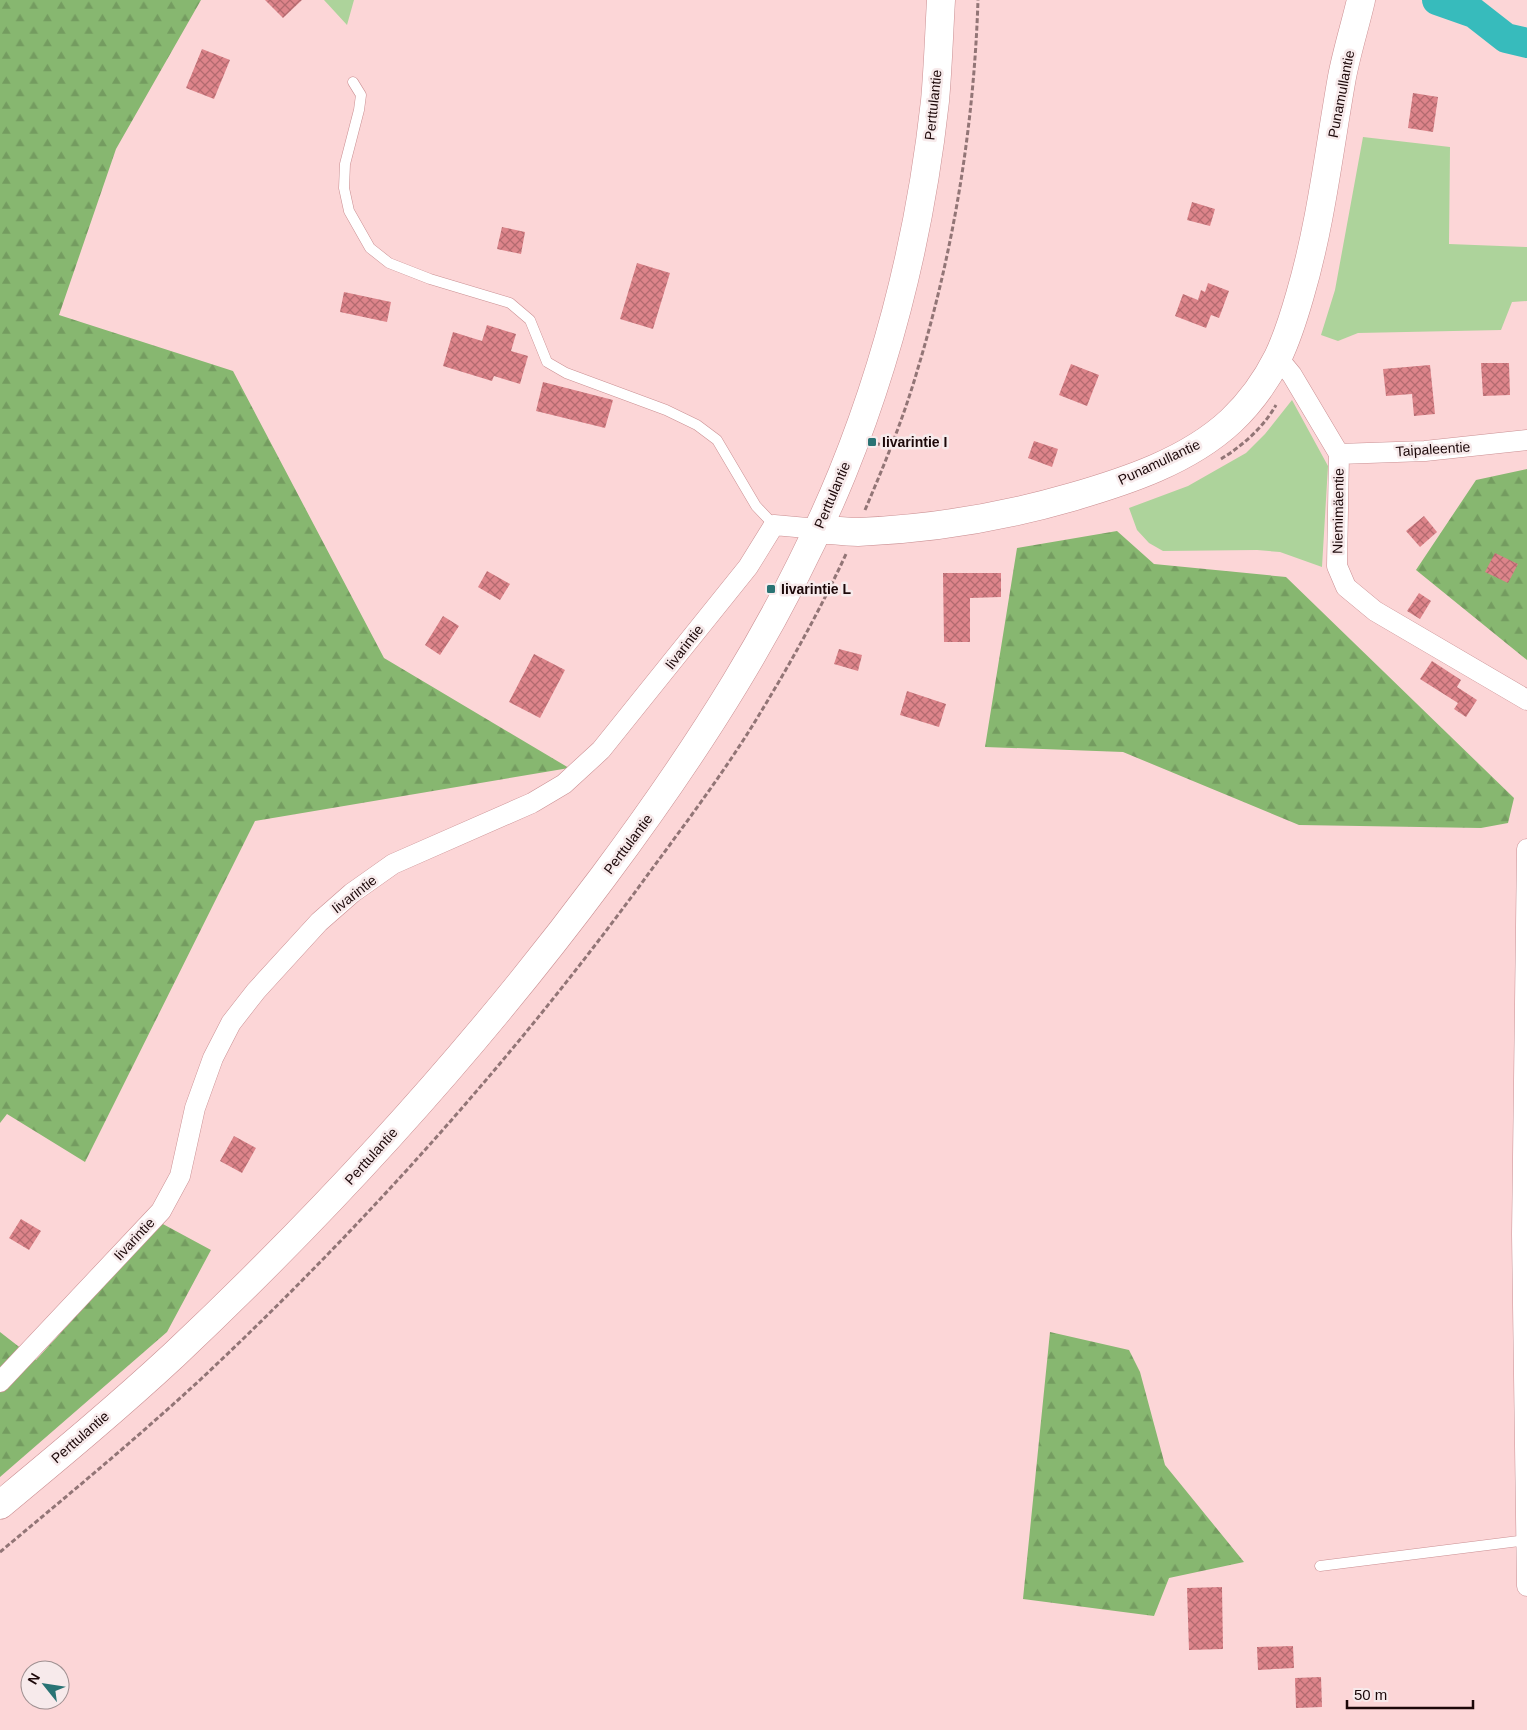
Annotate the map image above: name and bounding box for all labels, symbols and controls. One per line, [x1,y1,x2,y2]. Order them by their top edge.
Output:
street label: Punamullantie [1325,49,1357,139]
street label: Perttulantie [921,69,945,141]
place label: Iivarintie I [882,434,947,450]
marker: Iivarintie I [866,436,878,448]
street label: Punamullantie [1115,436,1203,488]
street label: Taipaleentie [1395,438,1471,460]
street label: Perttulantie [811,459,853,531]
street label: Niemimäentie [1329,468,1347,554]
place label: Iivarintie L [781,581,851,597]
marker: Iivarintie L [765,583,777,595]
street label: Iivarintie [662,621,706,672]
street label: Perttulantie [600,811,656,877]
street label: Iivarintie [329,872,380,916]
street label: Perttulantie [341,1124,401,1188]
street label: Iivarintie [110,1214,158,1264]
street label: Perttulantie [48,1408,112,1466]
north arrow [20,1660,70,1710]
text: N [24,1670,43,1687]
scale bar [1347,1678,1473,1710]
text: 50 m [1354,1686,1387,1703]

